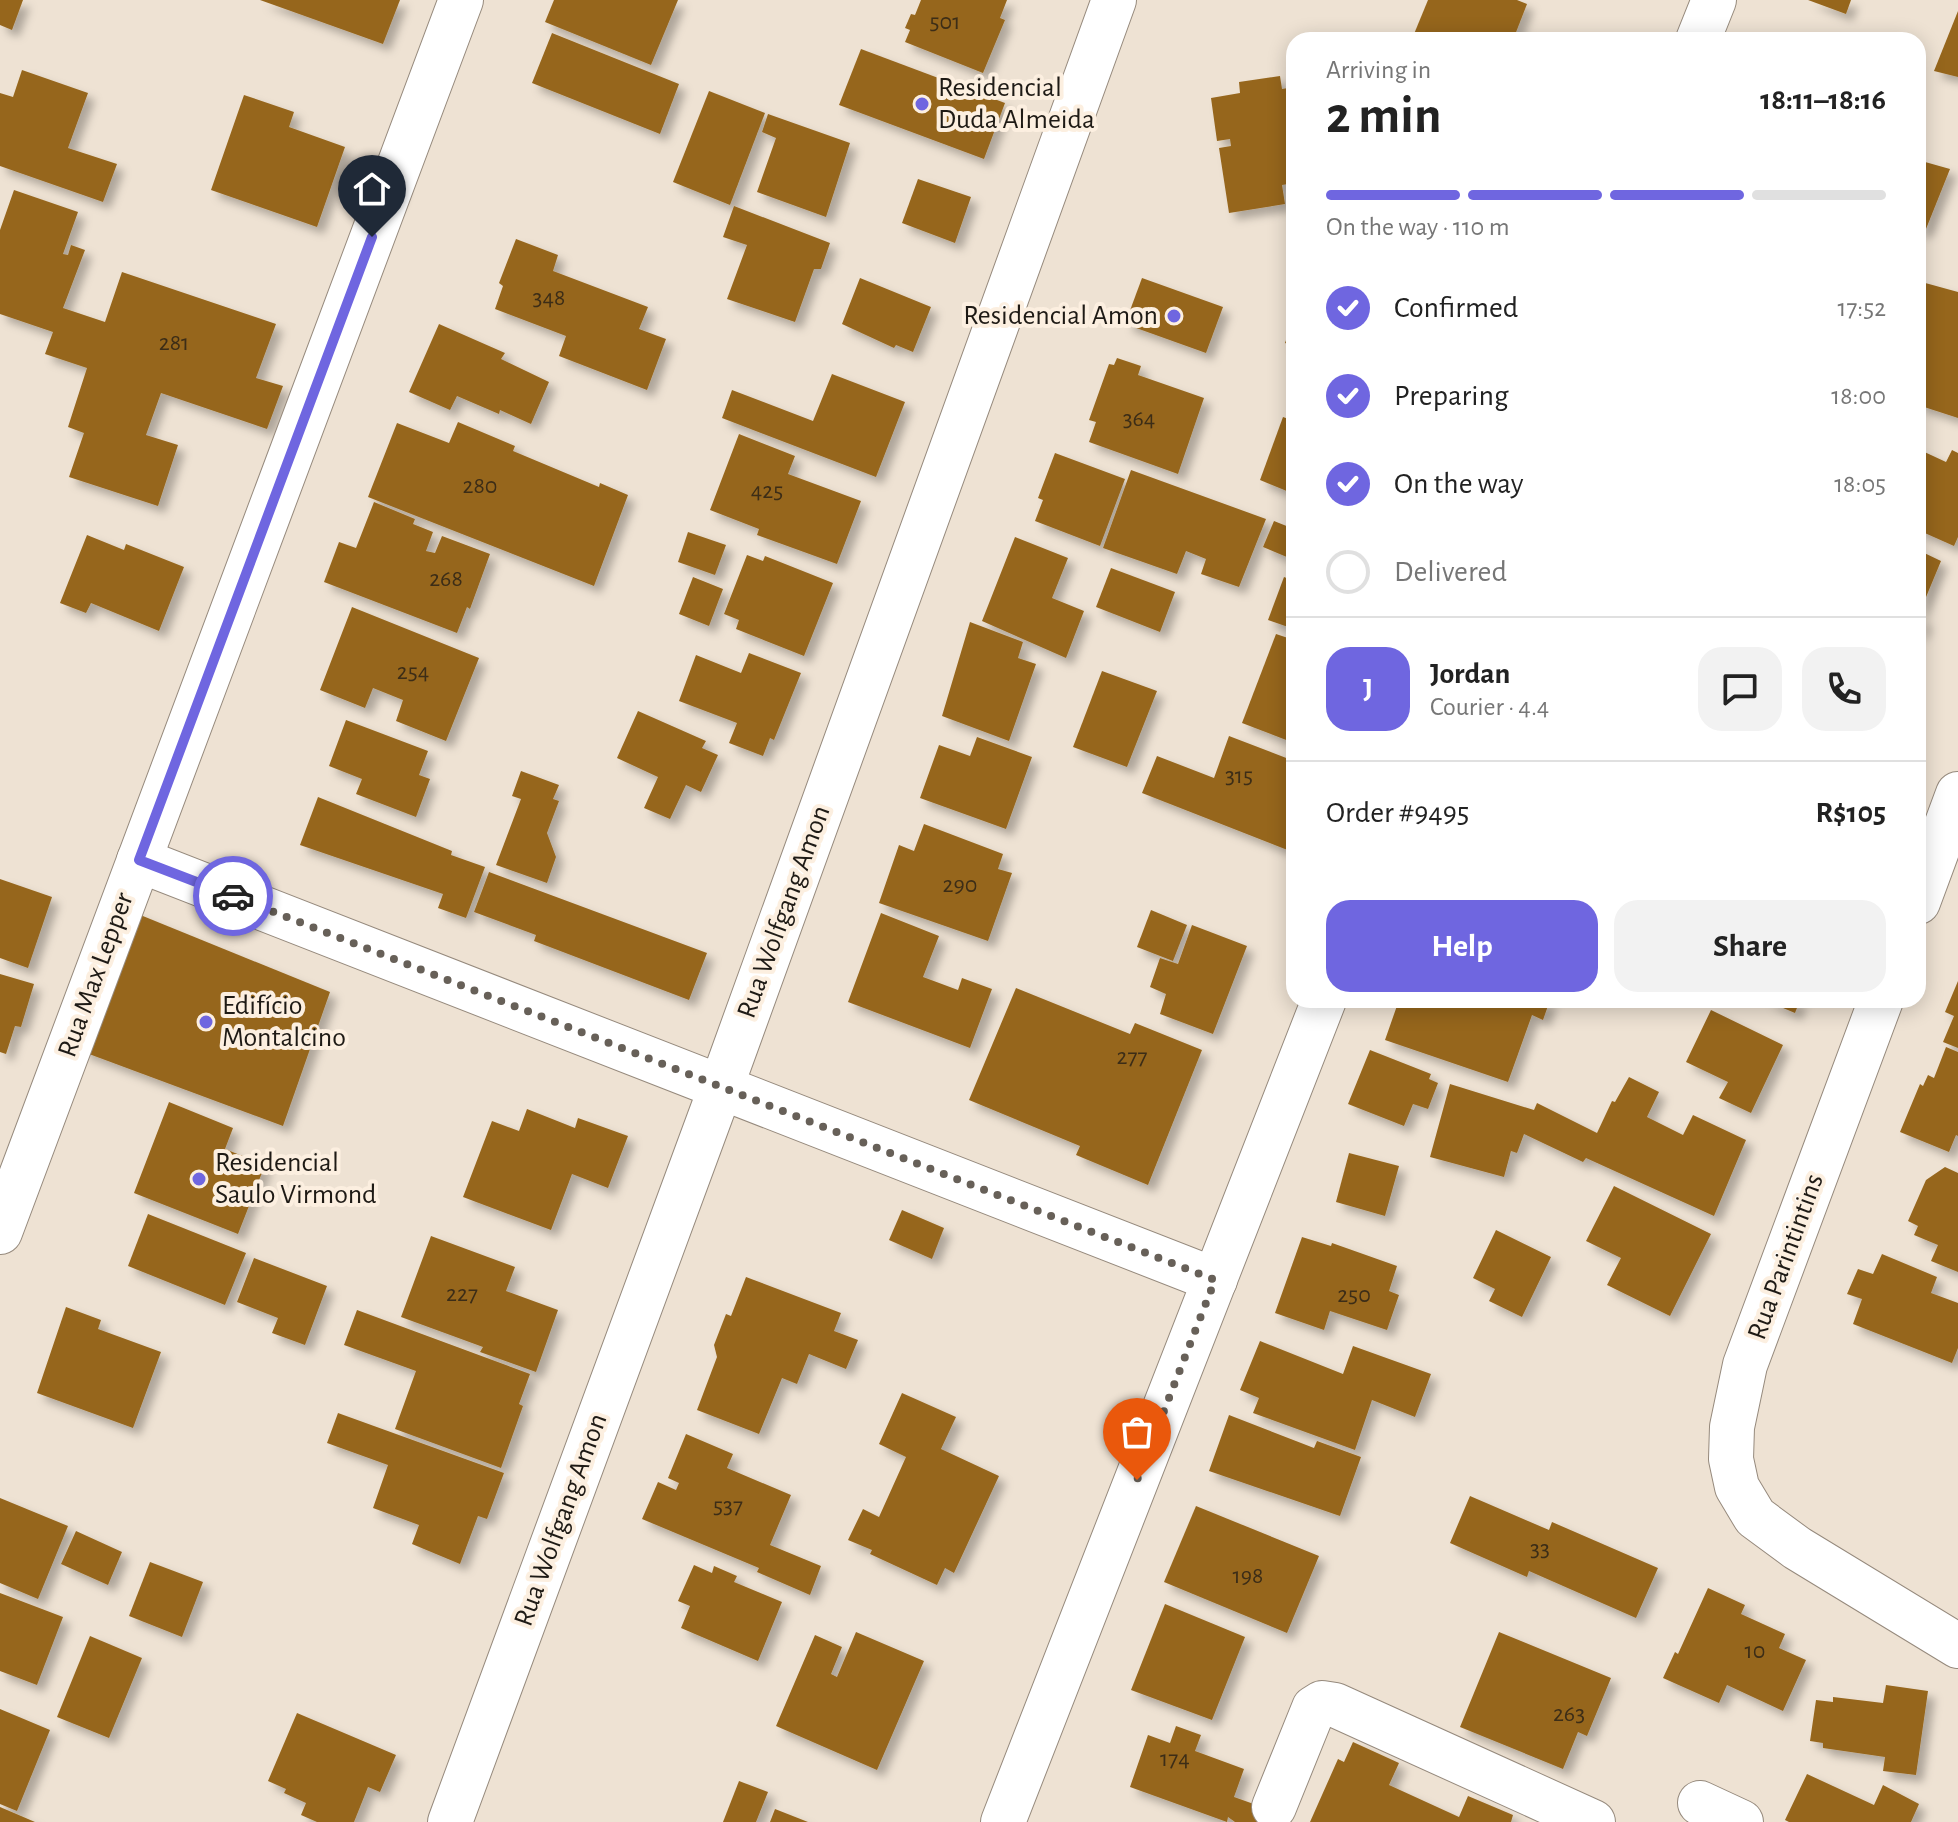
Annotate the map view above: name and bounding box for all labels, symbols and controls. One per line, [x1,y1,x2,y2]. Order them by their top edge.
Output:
house number: 501 [930,10,960,34]
text: Arriving in [1326,57,1431,83]
place label: Residencial Duda Almeida [938,74,1095,134]
text: 18:11–18:16 [1760,85,1886,115]
text: 2 min [1326,90,1441,142]
marker: Residencial Duda Almeida [913,95,931,113]
pin [338,155,406,237]
icon: home [350,167,394,211]
text: On the way · 110 m [1326,214,1509,240]
house number: 348 [533,286,565,310]
icon: check [1326,286,1370,330]
text: Confirmed [1394,293,1518,323]
text: 17:52 [1838,295,1886,321]
place label: Residencial Amon [963,302,1158,330]
marker: Residencial Amon [1165,307,1183,325]
house number: 281 [159,331,189,355]
icon: check [1326,374,1370,418]
text: Preparing [1394,381,1509,411]
text: 18:00 [1831,383,1886,409]
house number: 364 [1123,407,1155,431]
icon: check [1326,462,1370,506]
text: On the way [1394,469,1523,499]
text: 18:05 [1834,471,1886,497]
house number: 280 [463,474,497,498]
house number: 425 [751,479,783,503]
text: Delivered [1394,557,1507,587]
house number: 268 [429,567,463,591]
button: chat [1698,647,1782,731]
button: phone [1802,647,1886,731]
text: Jordan [1430,659,1510,689]
house number: 254 [397,660,429,684]
text: J [1363,674,1373,704]
text: Courier · 4.4 [1430,694,1549,720]
house number: 315 [1225,764,1253,788]
text: Order #9495 [1326,798,1469,828]
text: R$105 [1815,798,1886,828]
street label: Rua Wolfgang Amon [733,802,835,1022]
courier [193,856,273,936]
house number: 290 [943,873,977,897]
icon: car [211,874,255,918]
street label: Rua Max Lepper [53,889,139,1061]
button: Help [1326,900,1598,992]
button: Share [1614,900,1886,992]
place label: Edifício Montalcino [222,992,346,1052]
marker: Edifício Montalcino [197,1013,215,1031]
house number: 277 [1117,1045,1147,1069]
place label: Residencial Saulo Virmond [215,1149,377,1209]
marker: Residencial Saulo Virmond [190,1170,208,1188]
street label: Rua Parintintins [1743,1170,1829,1344]
house number: 227 [446,1282,478,1306]
house number: 250 [1337,1283,1371,1307]
pin [1103,1398,1171,1480]
street label: Rua Wolfgang Amon [510,1410,612,1630]
icon: bag [1115,1410,1159,1454]
house number: 537 [713,1494,743,1518]
house number: 33 [1530,1537,1550,1561]
house number: 198 [1233,1564,1263,1588]
house number: 10 [1745,1639,1765,1663]
house number: 263 [1553,1702,1585,1726]
house number: 174 [1160,1747,1190,1771]

